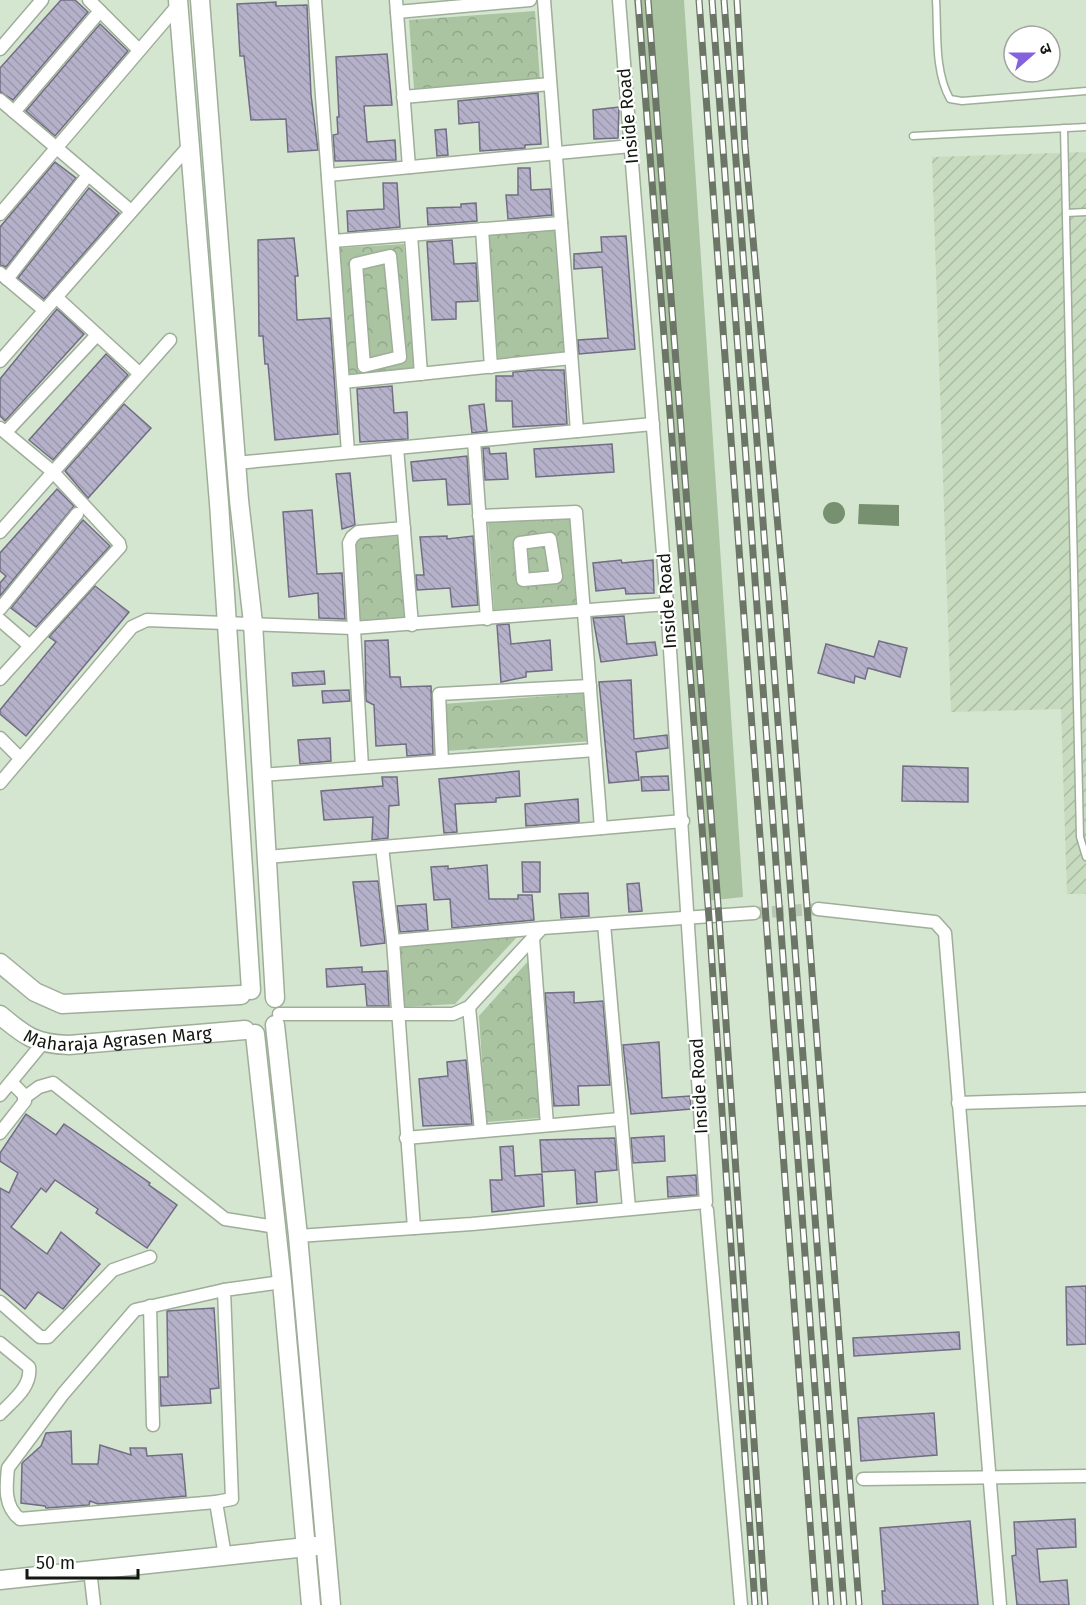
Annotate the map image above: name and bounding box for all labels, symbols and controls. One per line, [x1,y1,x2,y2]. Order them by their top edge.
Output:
north arrow [1002,24,1062,84]
text: उ [1035,41,1056,57]
street label: Inside Road [613,67,643,165]
street label: Inside Road [653,552,681,650]
street label: Maharaja Agrasen Marg [20,1022,213,1056]
street label: Inside Road [685,1037,713,1135]
scale bar [27,1542,138,1580]
text: 50 m [36,1552,75,1574]

